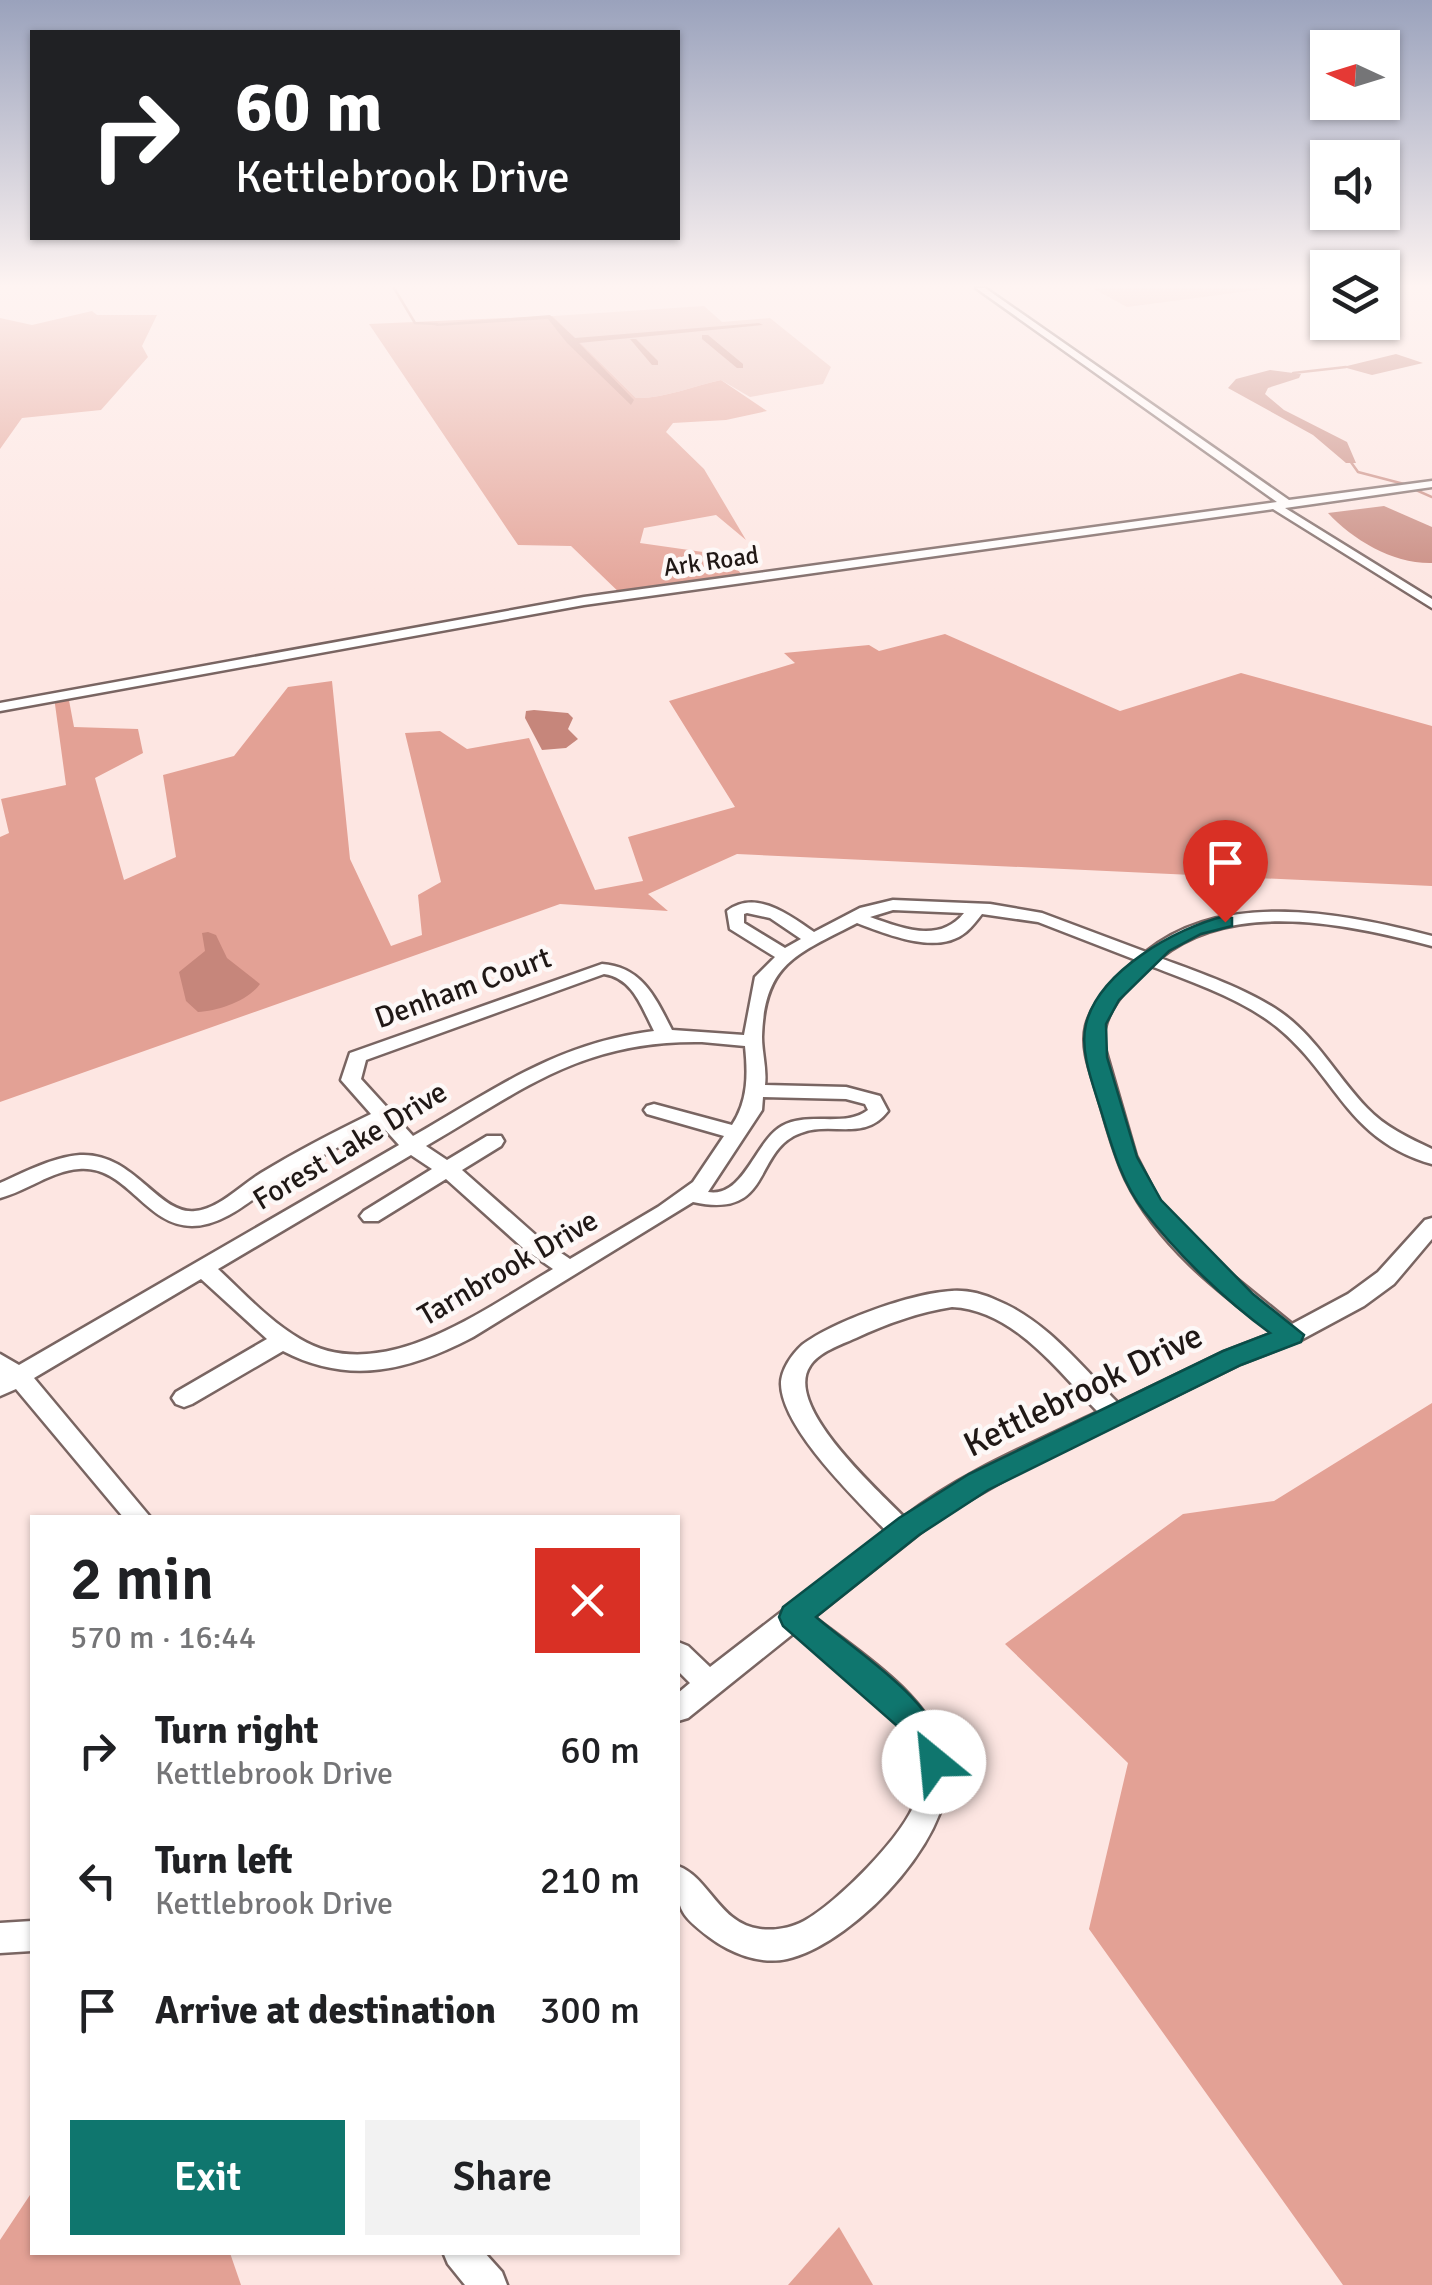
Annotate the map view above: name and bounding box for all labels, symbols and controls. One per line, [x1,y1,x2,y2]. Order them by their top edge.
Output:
north arrow [1310,30,1400,120]
map controls [1310,30,1400,340]
text: 60 m [235,64,383,150]
icon: right [70,70,200,200]
button: sound [1310,140,1400,230]
text: Kettlebrook Drive [235,150,570,205]
button: layers [1310,250,1400,340]
street label: Ark Road [661,539,761,583]
pin [1183,820,1268,923]
icon: arrive [1198,835,1253,890]
street label: Denham Court [370,939,556,1037]
street label: Forest Lake Drive [246,1074,454,1218]
street label: Tarnbrook Drive [412,1202,604,1334]
street label: Kettlebrook Drive [957,1314,1209,1466]
text: 2 min [70,1543,214,1617]
button: close [535,1548,640,1653]
text: 570 m · 16:44 [70,1618,256,1657]
text: Turn right [155,1707,319,1754]
position arrow [882,1710,986,1814]
icon: right [70,1723,125,1778]
text: 60 m [560,1727,640,1774]
text: Kettlebrook Drive [155,1754,393,1793]
text: Turn left [155,1837,293,1884]
icon: left [70,1853,125,1908]
text: 210 m [540,1857,640,1904]
text: Kettlebrook Drive [155,1884,393,1923]
icon: arrive [70,1983,125,2038]
text: Arrive at destination [155,1987,496,2034]
text: 300 m [540,1987,640,2034]
button: Exit [70,2120,345,2235]
button: Share [365,2120,640,2235]

